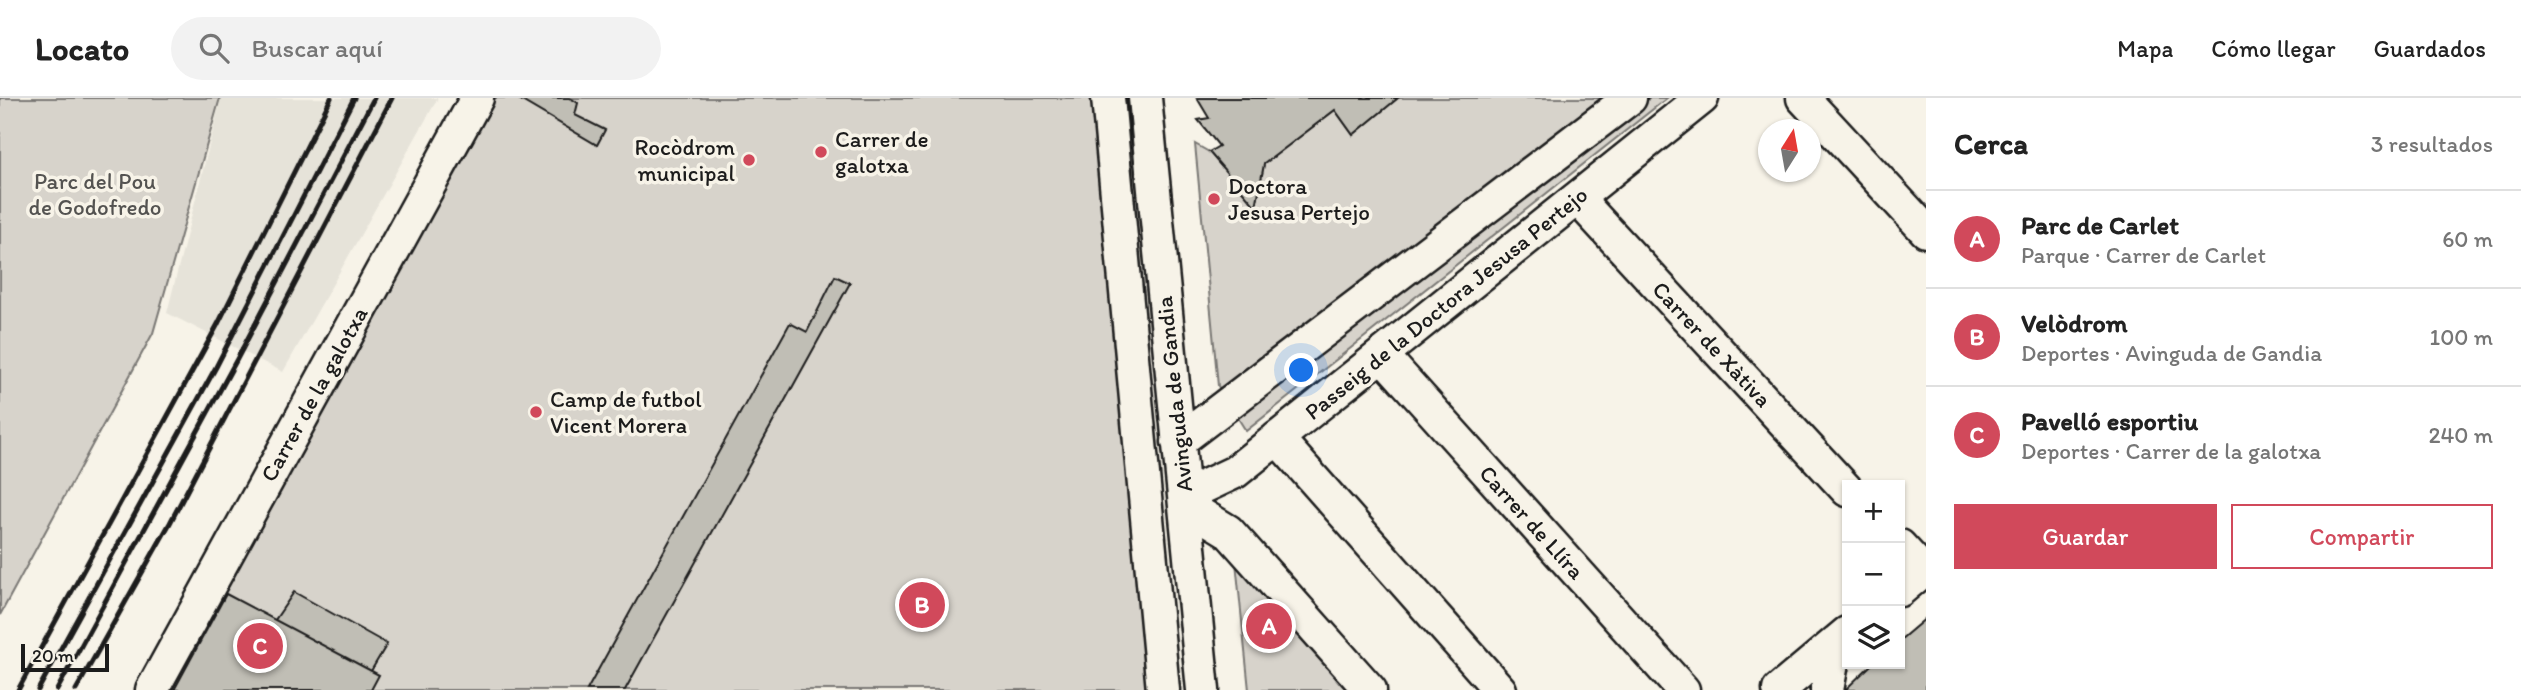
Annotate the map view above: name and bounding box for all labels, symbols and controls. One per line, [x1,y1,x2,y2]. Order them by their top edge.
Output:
search box [171,17,661,80]
text: Locato [35,29,129,68]
icon: search [195,29,233,67]
text: Buscar aquí [251,32,383,64]
text: Mapa [2117,34,2173,63]
text: Cómo llegar [2211,34,2336,63]
text: Guardados [2374,34,2486,63]
north arrow [1758,119,1821,182]
place label: Carrer de galotxa [835,125,929,179]
text: Cerca [1954,125,2028,162]
text: 3 resultados [2371,130,2493,158]
place label: Rocòdrom municipal [634,133,735,187]
marker: Carrer de galotxa [813,144,829,160]
marker: Rocòdrom municipal [741,152,757,168]
park label: Parc del Pou de Godofredo [28,167,162,221]
place label: Doctora Jesusa Pertejo [1228,172,1370,226]
street label: Passeig de la Doctora Jesusa Pertejo [1299,180,1593,426]
marker: Doctora Jesusa Pertejo [1206,191,1222,207]
text: Parc de Carlet [2021,209,2179,241]
text: A [1970,225,1984,253]
text: 60 m [2442,225,2493,253]
text: Parque · Carrer de Carlet [2021,241,2266,269]
street label: Carrer de Xàtiva [1647,275,1777,413]
street label: Avinguda de Gandia [1150,295,1198,493]
street label: Carrer de la galotxa [254,302,374,486]
text: Velòdrom [2021,307,2128,339]
text: B [1970,323,1984,351]
text: 100 m [2429,323,2493,351]
text: Deportes · Avinguda de Gandia [2021,339,2322,367]
your location [1284,353,1318,387]
place label: Camp de futbol Vicent Morera [550,385,702,439]
marker: Camp de futbol Vicent Morera [528,404,544,420]
text: Pavelló esportiu [2021,405,2198,437]
text: C [1970,421,1984,449]
text: 240 m [2428,421,2493,449]
text: Deportes · Carrer de la galotxa [2021,437,2321,465]
street label: Carrer de Llíra [1473,459,1591,585]
map controls [1842,480,1905,669]
button: + [1842,480,1905,543]
button: Guardar [1954,504,2217,569]
button: Compartir [2231,504,2493,569]
button: − [1842,543,1905,606]
pin: B [899,579,945,631]
pin: A [1246,600,1292,652]
button: layers [1842,606,1905,669]
pin: C [237,620,283,672]
scale bar [21,641,108,673]
text: 20 m [32,644,74,667]

